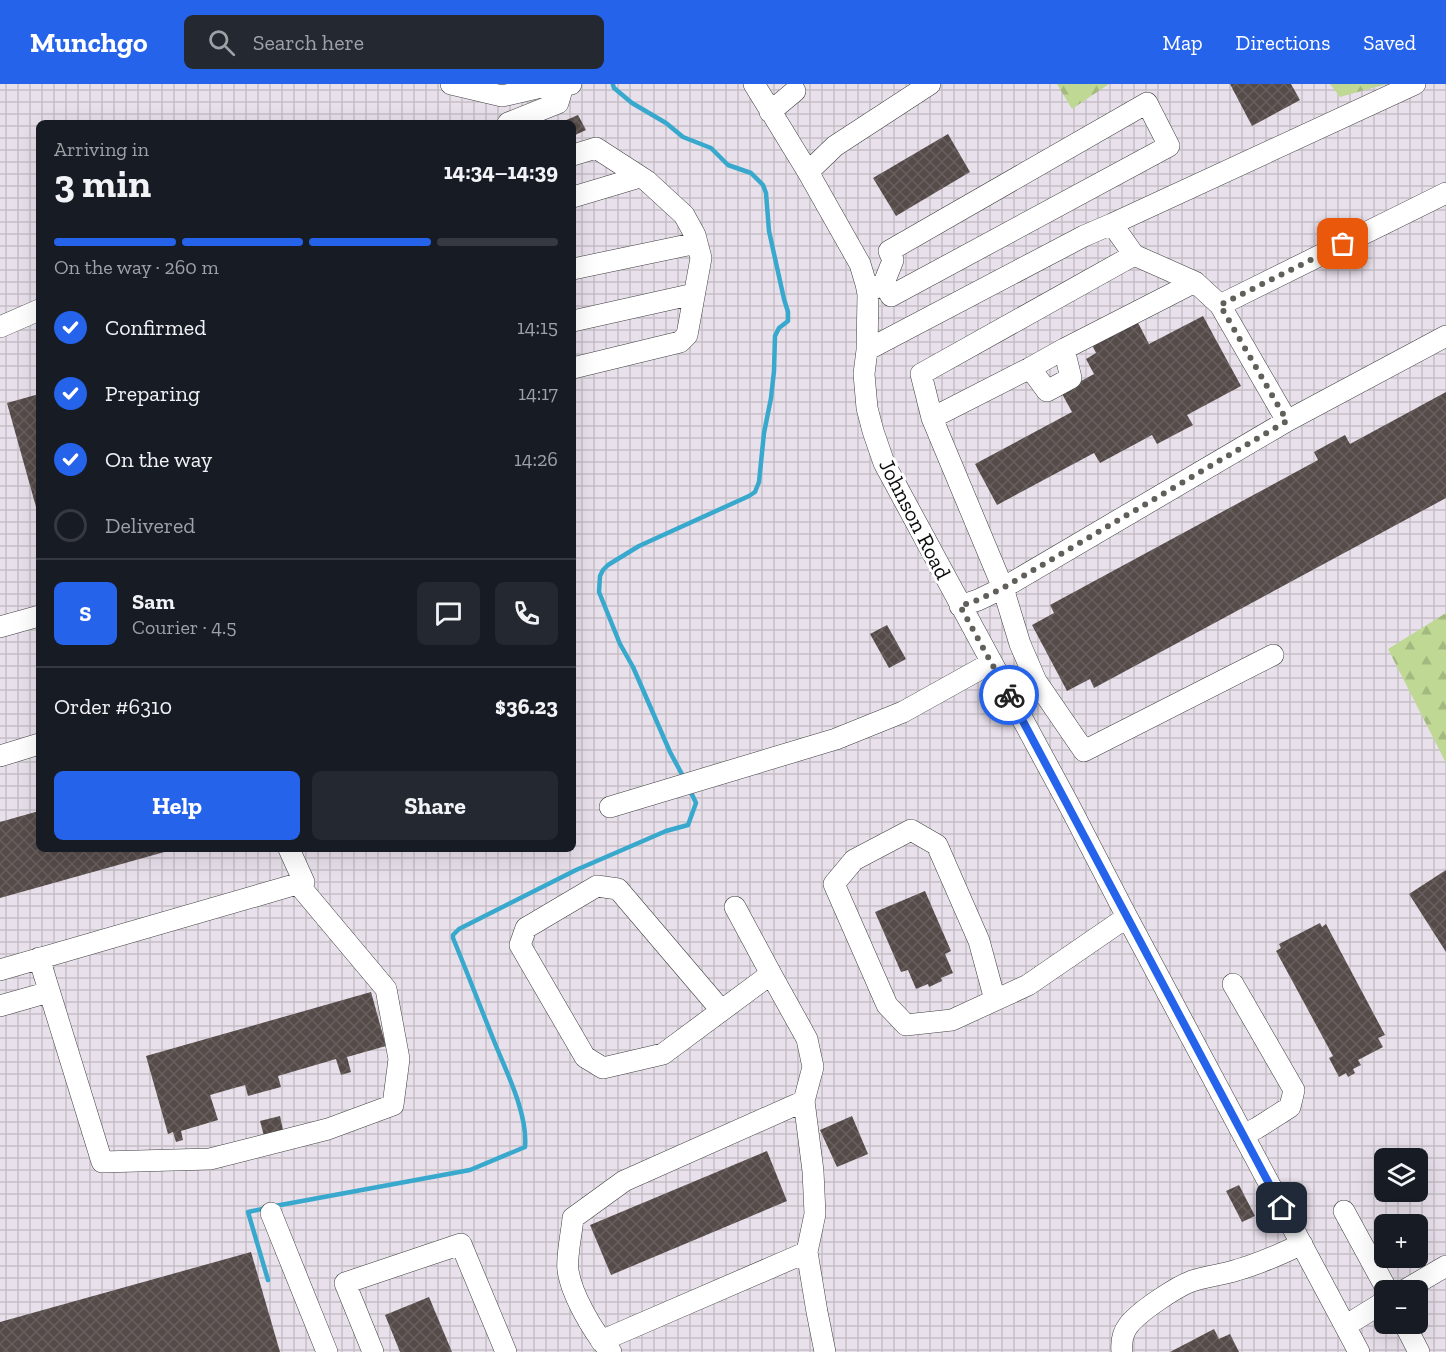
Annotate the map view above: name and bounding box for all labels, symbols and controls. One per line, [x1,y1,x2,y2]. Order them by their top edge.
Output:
search box [184,15,604,69]
text: Munchgo [30,26,148,59]
icon: search [205,26,238,59]
text: Search here [253,29,364,56]
text: Map [1163,30,1203,55]
text: Directions [1236,30,1330,55]
text: Saved [1363,30,1416,55]
text: Arriving in [54,137,149,161]
text: 14:34–14:39 [444,158,558,185]
text: 3 min [54,160,151,207]
pin [1317,218,1368,269]
icon: bag [1326,227,1359,260]
text: On the way · 260 m [54,255,219,279]
icon: check [54,311,87,344]
text: Confirmed [105,314,206,341]
text: 14:15 [517,315,558,339]
icon: check [54,377,87,410]
text: Preparing [105,380,200,407]
text: 14:17 [518,381,558,405]
icon: check [54,443,87,476]
text: On the way [105,446,212,473]
text: 14:26 [514,447,558,471]
street label: Johnson Road [873,454,957,584]
text: Delivered [105,512,195,539]
button: chat [417,582,480,645]
button: phone [495,582,558,645]
text: Sam [132,588,175,615]
text: S [79,600,92,627]
text: Courier · 4.5 [132,615,237,639]
courier [979,665,1039,725]
icon: bike [993,679,1026,712]
text: Order #6310 [54,693,172,720]
text: $36.23 [495,693,558,720]
button: Help [54,771,300,840]
button: Share [312,771,558,840]
map controls [1374,1148,1428,1334]
button: layers [1374,1148,1428,1202]
pin [1256,1182,1307,1233]
icon: home [1265,1191,1298,1224]
button: + [1374,1214,1428,1268]
button: − [1374,1280,1428,1334]

